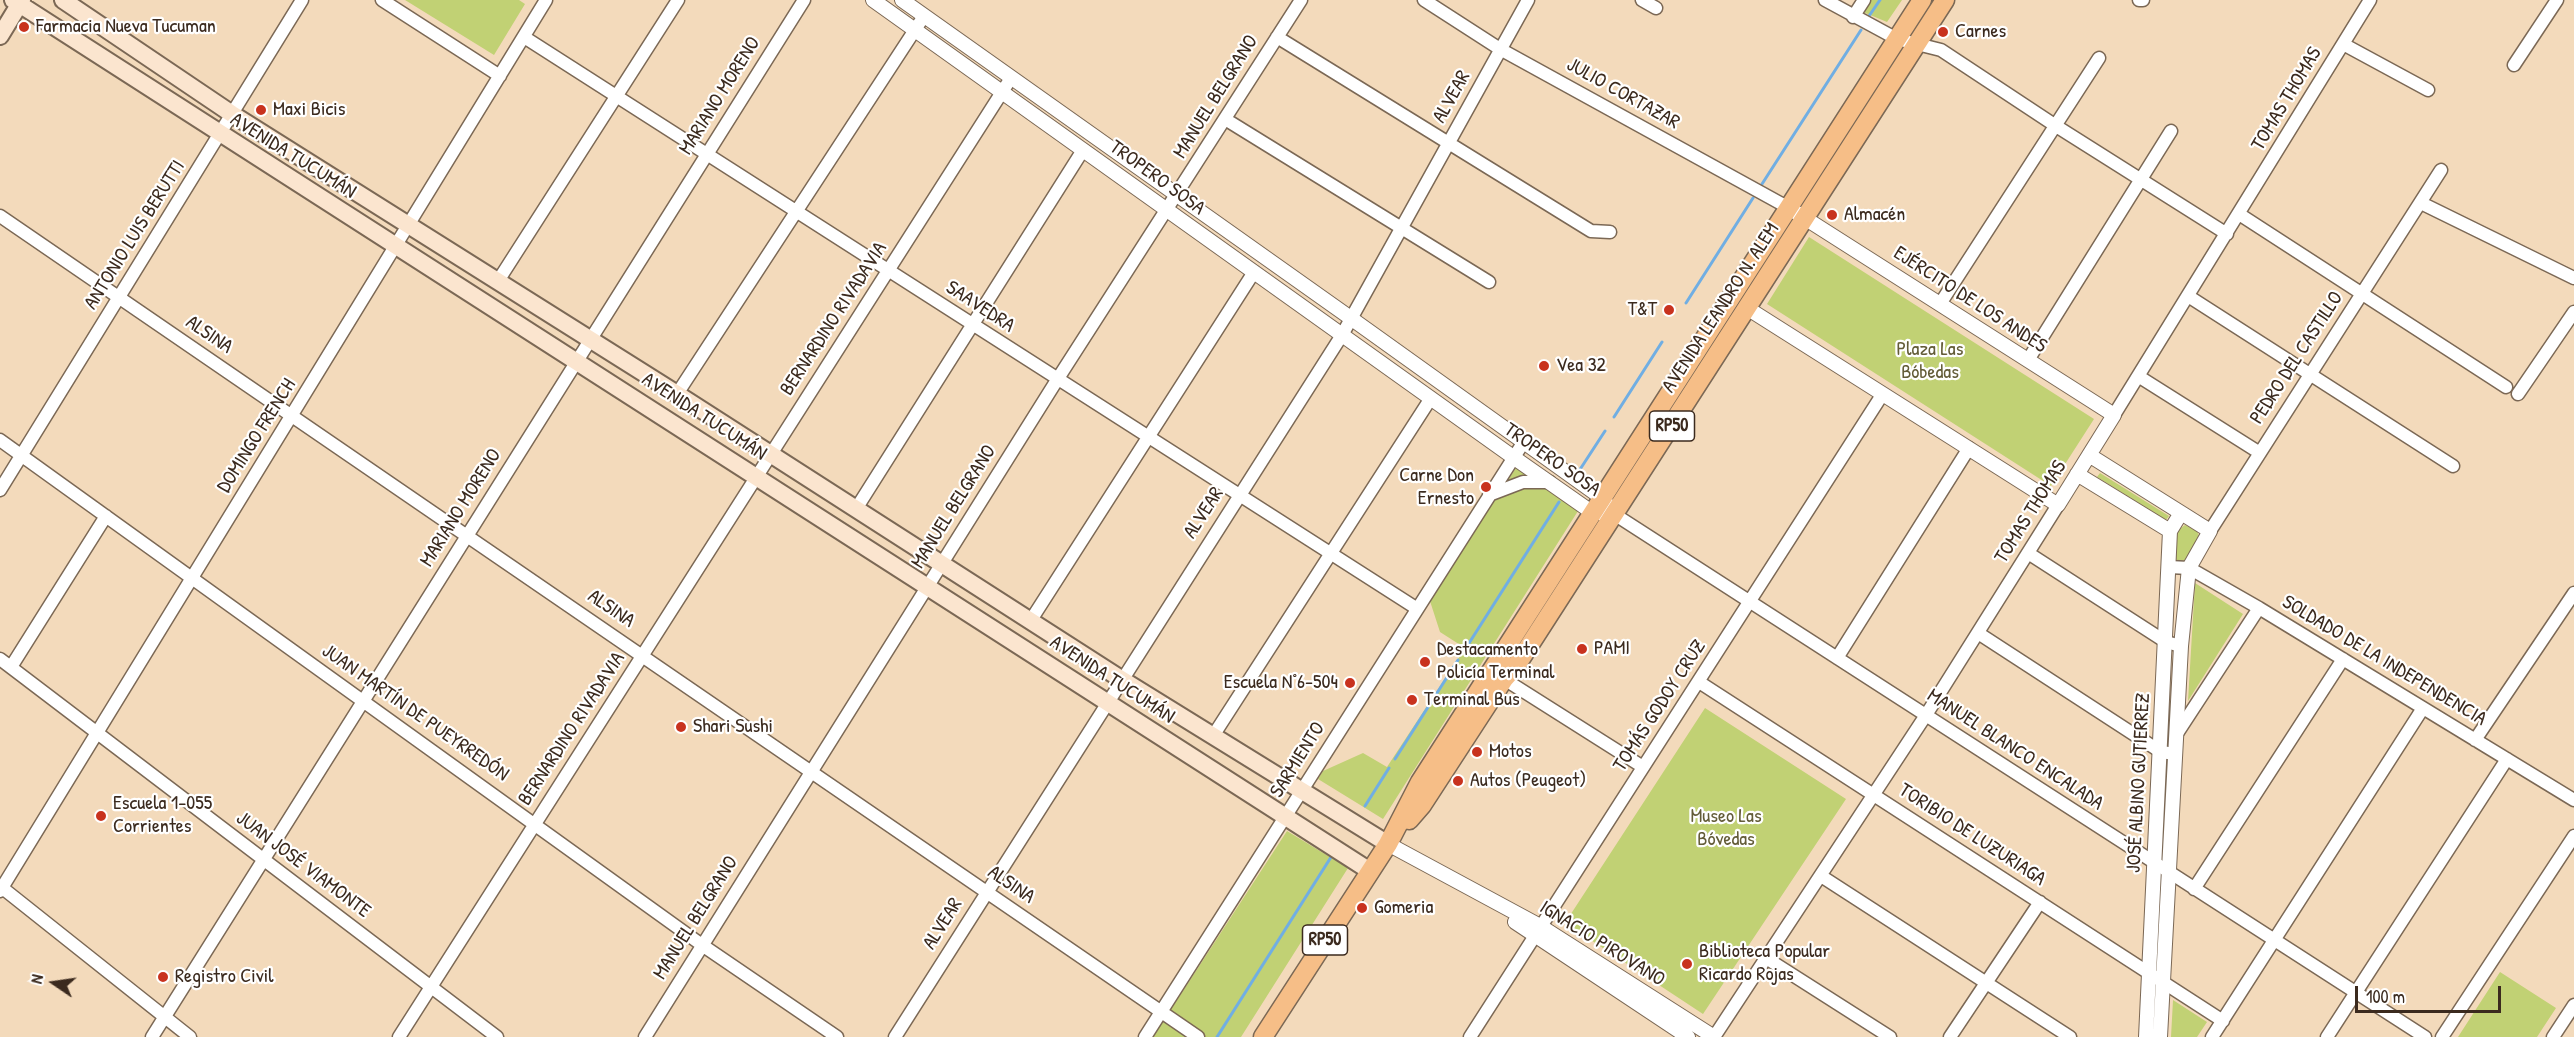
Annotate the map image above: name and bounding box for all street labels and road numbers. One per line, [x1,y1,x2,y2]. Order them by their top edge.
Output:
street label: MANUEL BELGRANO [1169,31,1263,163]
street label: MARIANO MORENO [674,33,766,159]
street label: TOMAS THOMAS [2247,43,2327,155]
street label: JULIO CORTAZAR [1562,53,1684,135]
street label: ALVEAR [1428,67,1476,127]
street label: AVENIDA TUCUMÁN [226,108,360,204]
street label: TROPERO SOSA [1105,135,1209,221]
street label: ANTONIO LUIS BERUTTI [79,156,191,314]
street label: AVENIDA LEANDRO N. ALEM [1657,219,1785,397]
street label: BERNARDINO RIVADAVIA [776,238,892,400]
street label: EJÉRCITO DE LOS ANDES [1889,241,2051,359]
street label: SAAVEDRA [941,276,1019,338]
street label: PEDRO DEL CASTILLO [2245,287,2349,429]
street label: ALSINA [181,311,237,359]
street label: AVENIDA TUCUMÁN [637,368,771,466]
street label: DOMINGO FRENCH [212,375,302,497]
road number: RP50 [1650,411,1694,441]
street label: TROPERO SOSA [1499,418,1605,502]
street label: MANUEL BELGRANO [907,441,1001,573]
street label: MARIANO MORENO [415,445,507,571]
street label: TOMAS THOMAS [1990,456,2072,568]
street label: ALVEAR [1179,483,1229,543]
street label: ALSINA [583,585,639,633]
street label: SOLDADO DE LA INDEPENDENCIA [2277,590,2491,732]
street label: AVENIDA TUCUMÁN [1045,631,1179,729]
street label: TOMÁS GODOY CRUZ [1609,636,1711,776]
street label: JUAN MARTÍN DE PUEYRREDÓN [317,639,513,787]
street label: BERNARDINO RIVADAVIA [514,648,630,810]
street label: MANUEL BLANCO ENCALADA [1922,684,2108,816]
street label: JOSÉ ALBINO GUTIERREZ [2122,692,2156,874]
street label: SARMIENTO [1265,718,1331,802]
street label: TORIBIO DE LUZURIAGA [1894,779,2050,891]
street label: JUAN JOSÉ VIAMONTE [231,807,375,923]
street label: MANUEL BELGRANO [649,852,743,984]
street label: ALSINA [983,861,1039,909]
street label: ALVEAR [918,894,968,954]
street label: IGNACIO PIROVANO [1535,896,1669,992]
road number: RP50 [1302,925,1348,955]

